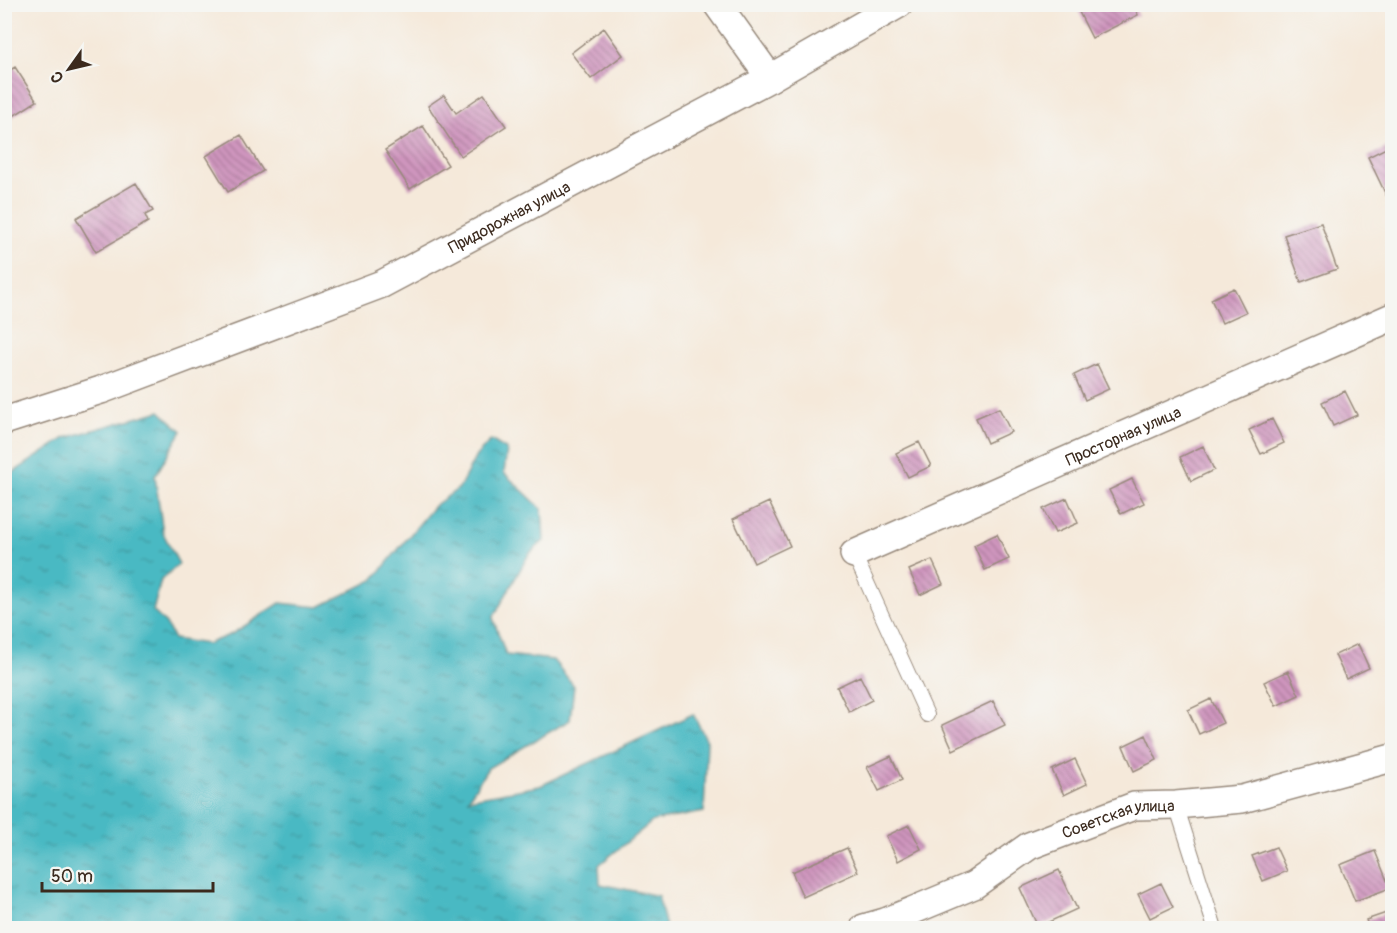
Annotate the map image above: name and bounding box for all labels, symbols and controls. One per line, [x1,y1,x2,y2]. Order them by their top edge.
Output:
north arrow [39,39,99,99]
text: С [46,67,68,87]
street label: Придорожная улица [445,177,574,258]
street label: Просторная улица [1063,402,1184,471]
street label: Советская улица [1059,796,1175,844]
scale bar [42,855,213,893]
text: 50 m [51,865,93,888]

